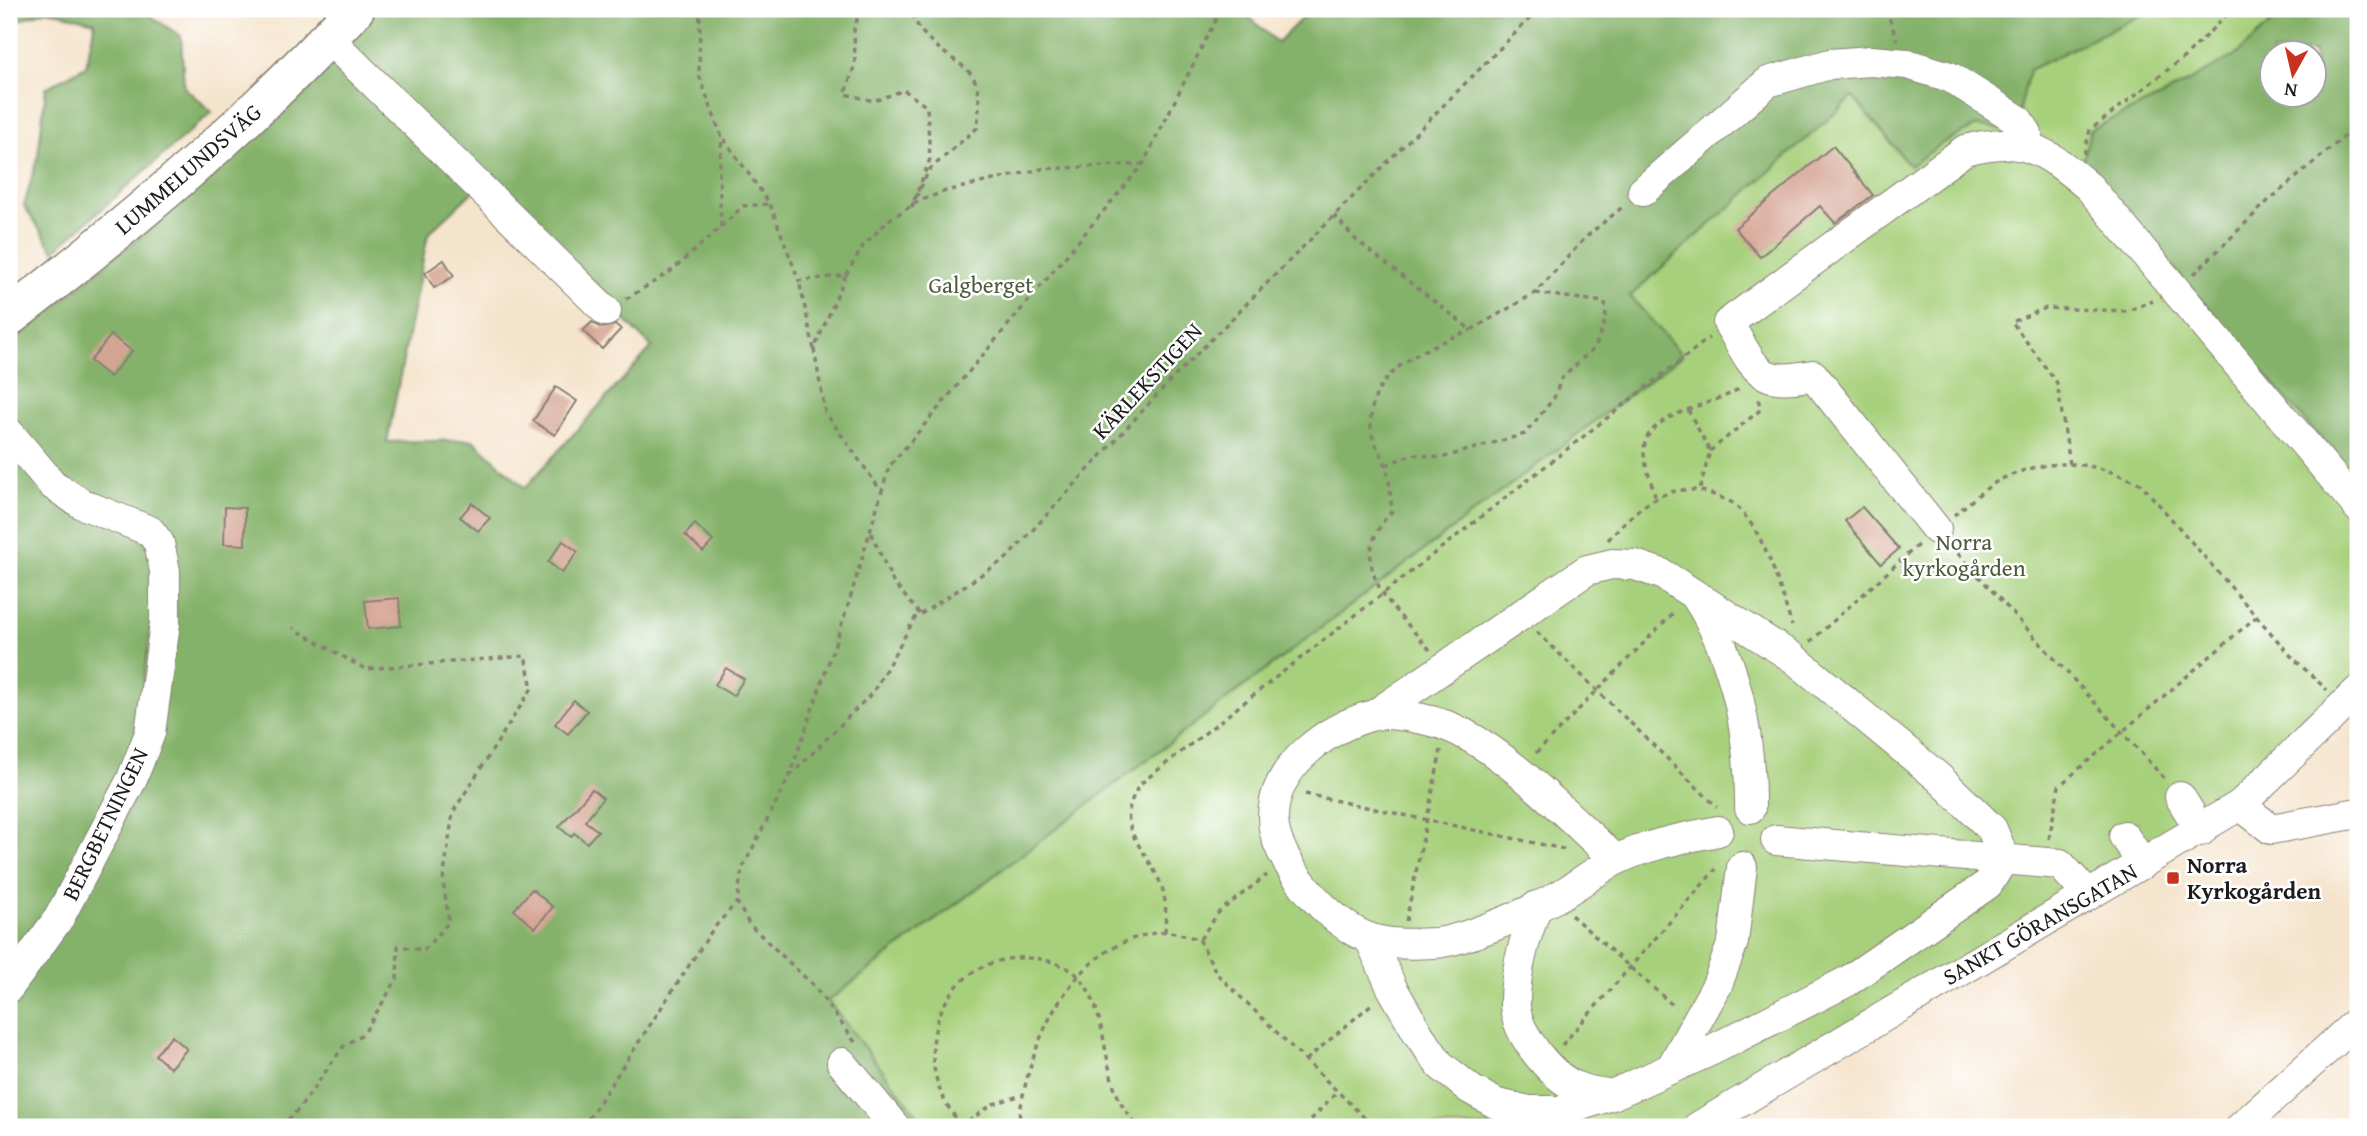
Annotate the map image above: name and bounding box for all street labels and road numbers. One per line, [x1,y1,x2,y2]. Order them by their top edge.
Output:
street label: LUMMELUNDSVÄG [107,95,269,242]
street label: KÄRLEKSTIGEN [1084,315,1209,446]
street label: BERGBETNINGEN [53,742,156,906]
street label: SANKT GÖRANSGATAN [1936,854,2143,993]

